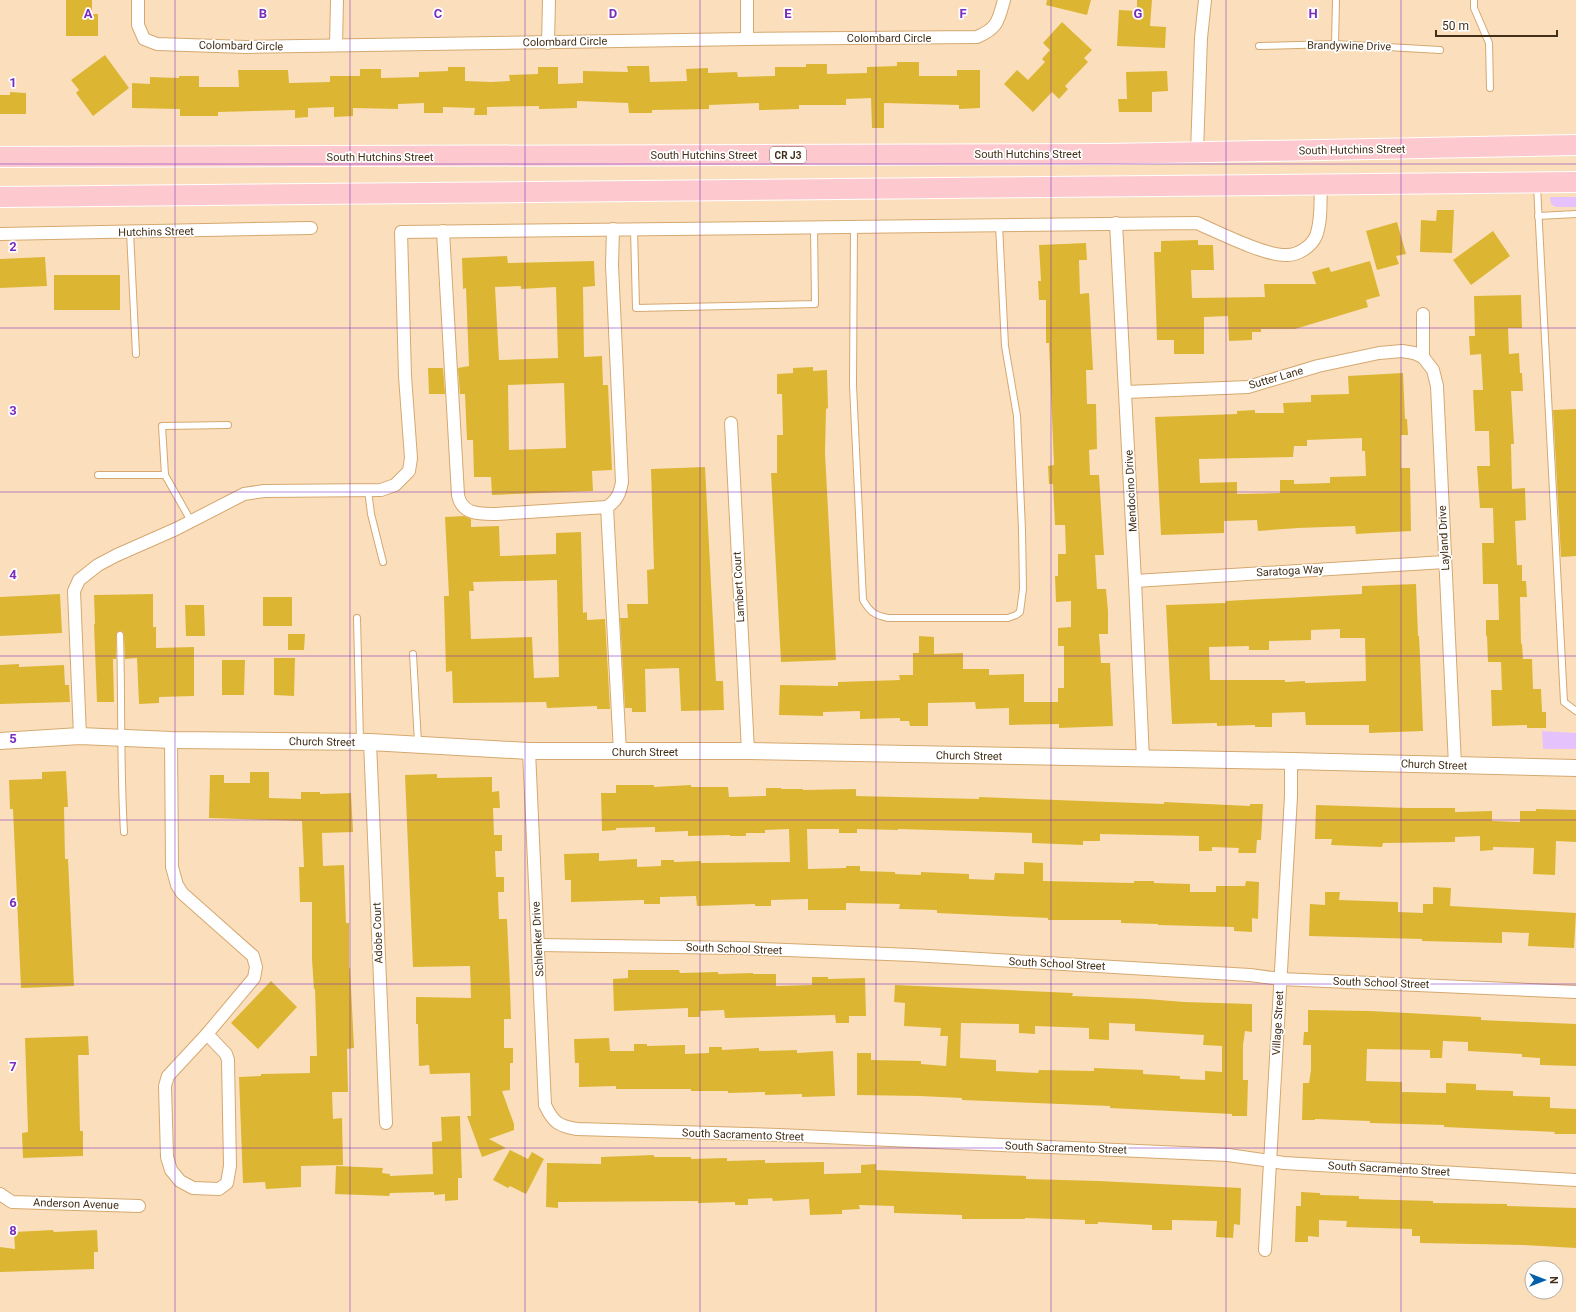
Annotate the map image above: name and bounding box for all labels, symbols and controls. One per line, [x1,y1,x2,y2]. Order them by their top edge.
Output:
text: A [84,6,93,21]
text: B [259,6,267,21]
text: C [434,6,443,21]
text: D [609,6,617,21]
text: E [784,6,792,21]
text: F [959,6,967,21]
text: G [1134,6,1143,21]
text: H [1308,6,1318,21]
scale bar [1436,12,1557,38]
text: 50 m [1442,19,1469,33]
street label: Colombard Circle [847,32,931,45]
street label: Colombard Circle [523,35,608,49]
street label: Colombard Circle [199,39,284,53]
street label: Brandywine Drive [1307,39,1391,53]
text: 1 [9,75,17,90]
street label: South Hutchins Street [1299,143,1406,157]
road number: CR J3 [770,147,806,163]
street label: South Hutchins Street [975,148,1082,161]
street label: South Hutchins Street [651,149,758,162]
street label: South Hutchins Street [327,151,434,164]
street label: Hutchins Street [118,225,194,239]
text: 2 [9,239,17,254]
street label: Sutter Lane [1247,364,1305,392]
text: 3 [9,403,17,418]
street label: Mendocino Drive [1122,449,1140,532]
street label: Layland Drive [1436,505,1452,571]
street label: Lambert Court [731,551,747,623]
street label: Saratoga Way [1256,563,1325,579]
text: 4 [9,567,17,582]
text: 5 [9,731,17,746]
street label: Church Street [289,735,356,749]
street label: Church Street [612,746,679,759]
street label: Church Street [936,749,1003,763]
street label: Church Street [1401,757,1468,773]
text: 6 [9,895,17,910]
street label: Schlenker Drive [530,901,546,977]
street label: Adobe Court [370,902,386,964]
street label: South School Street [686,941,783,957]
street label: South School Street [1008,955,1106,973]
street label: South School Street [1333,975,1430,991]
street label: Village Street [1270,990,1286,1056]
text: 7 [9,1059,17,1074]
street label: South Sacramento Street [682,1126,805,1144]
street label: South Sacramento Street [1005,1139,1128,1157]
street label: South Sacramento Street [1328,1159,1451,1179]
street label: Anderson Avenue [33,1196,119,1212]
text: 8 [9,1223,17,1238]
north arrow [1524,1260,1564,1300]
text: N [1547,1276,1560,1284]

